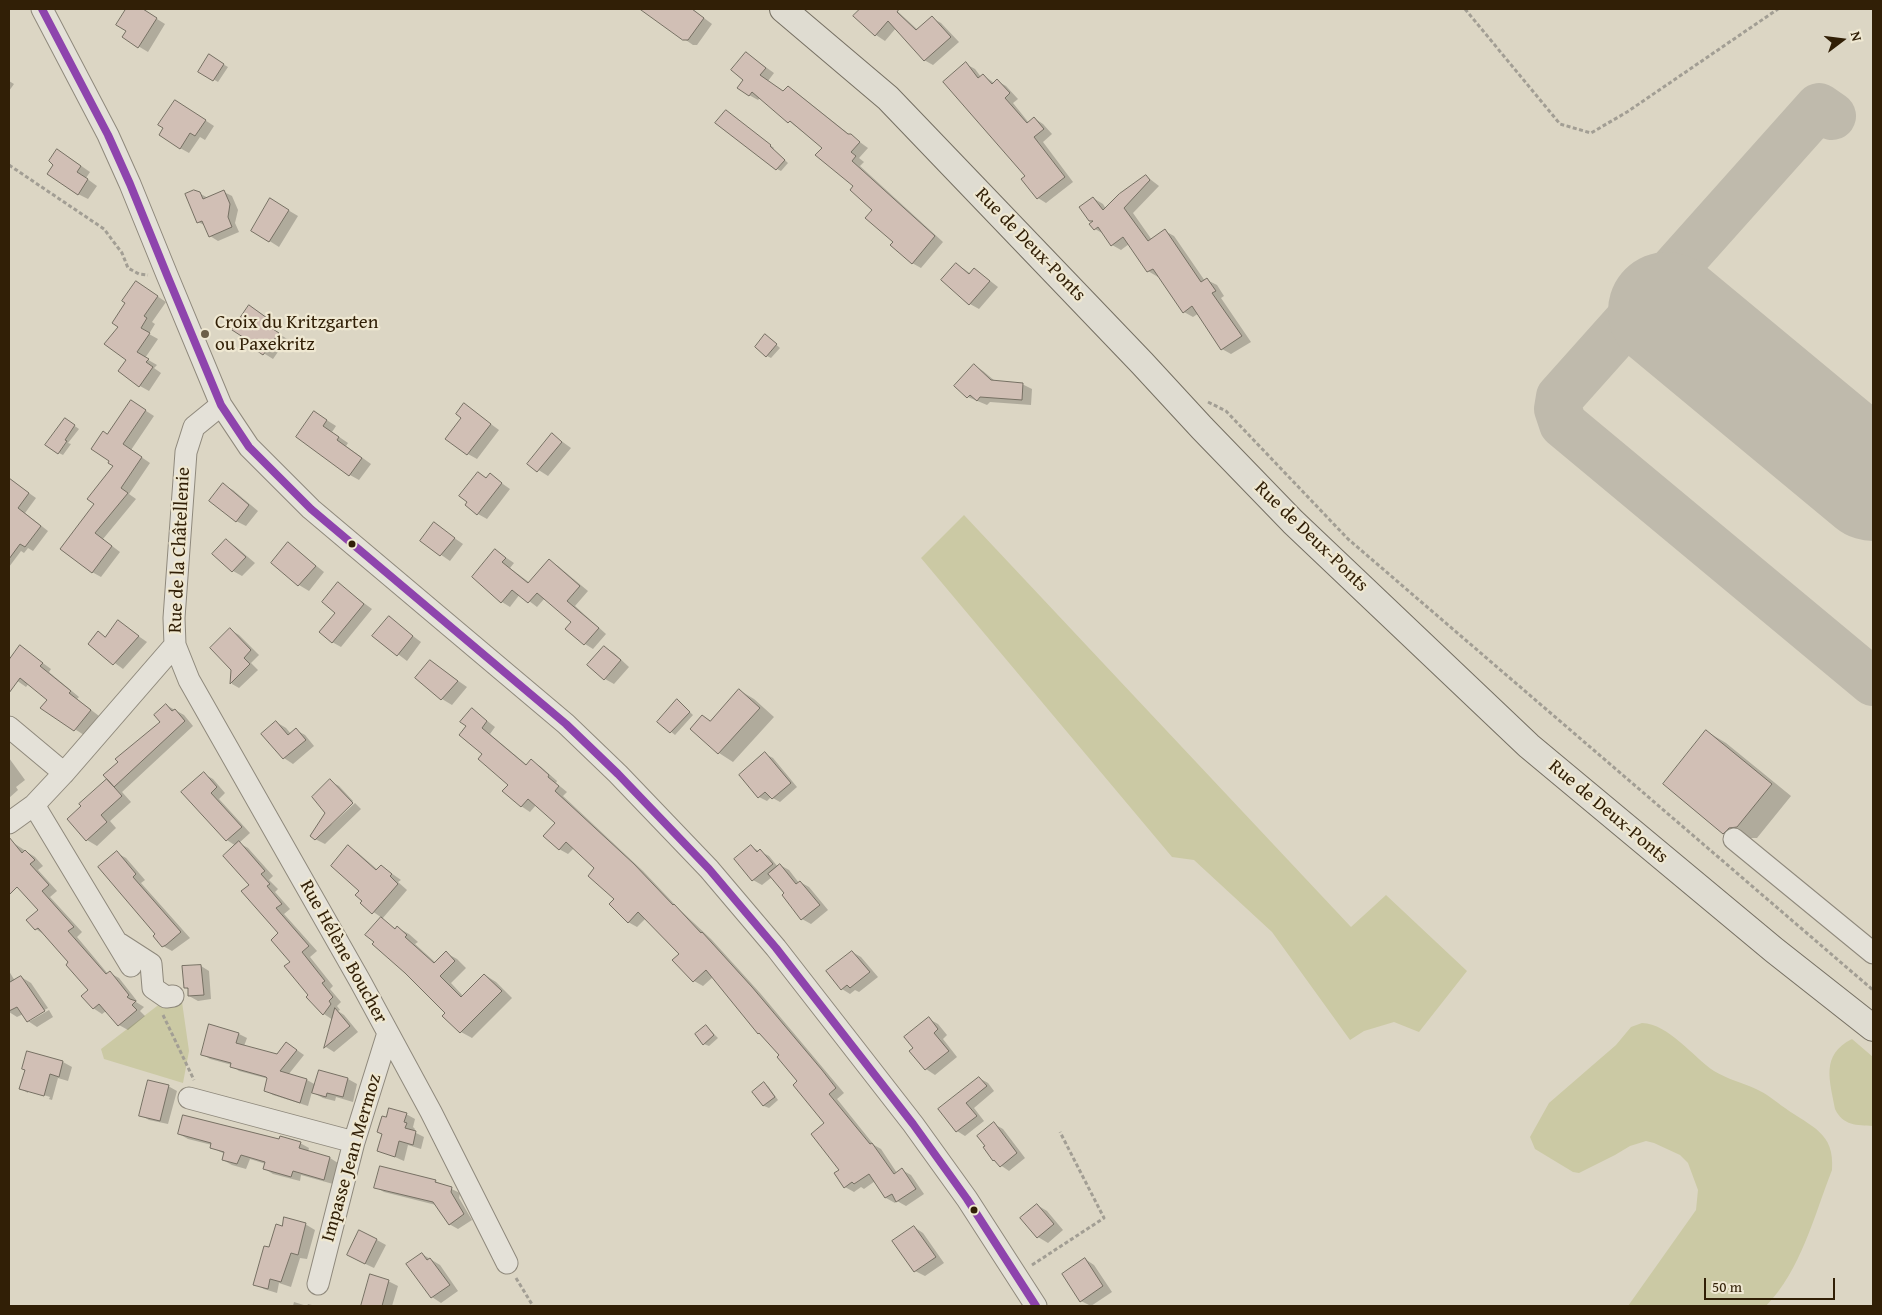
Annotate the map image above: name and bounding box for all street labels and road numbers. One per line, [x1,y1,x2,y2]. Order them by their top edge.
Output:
street label: Rue de Deux-Ponts [970,183,1090,307]
street label: Rue de la Châtellenie [164,466,196,634]
street label: Rue de Deux-Ponts [1249,477,1373,597]
street label: Rue de Deux-Ponts [1543,755,1673,869]
street label: Rue Hélène Boucher [294,876,392,1028]
street label: Impasse Jean Mermoz [317,1072,387,1244]

